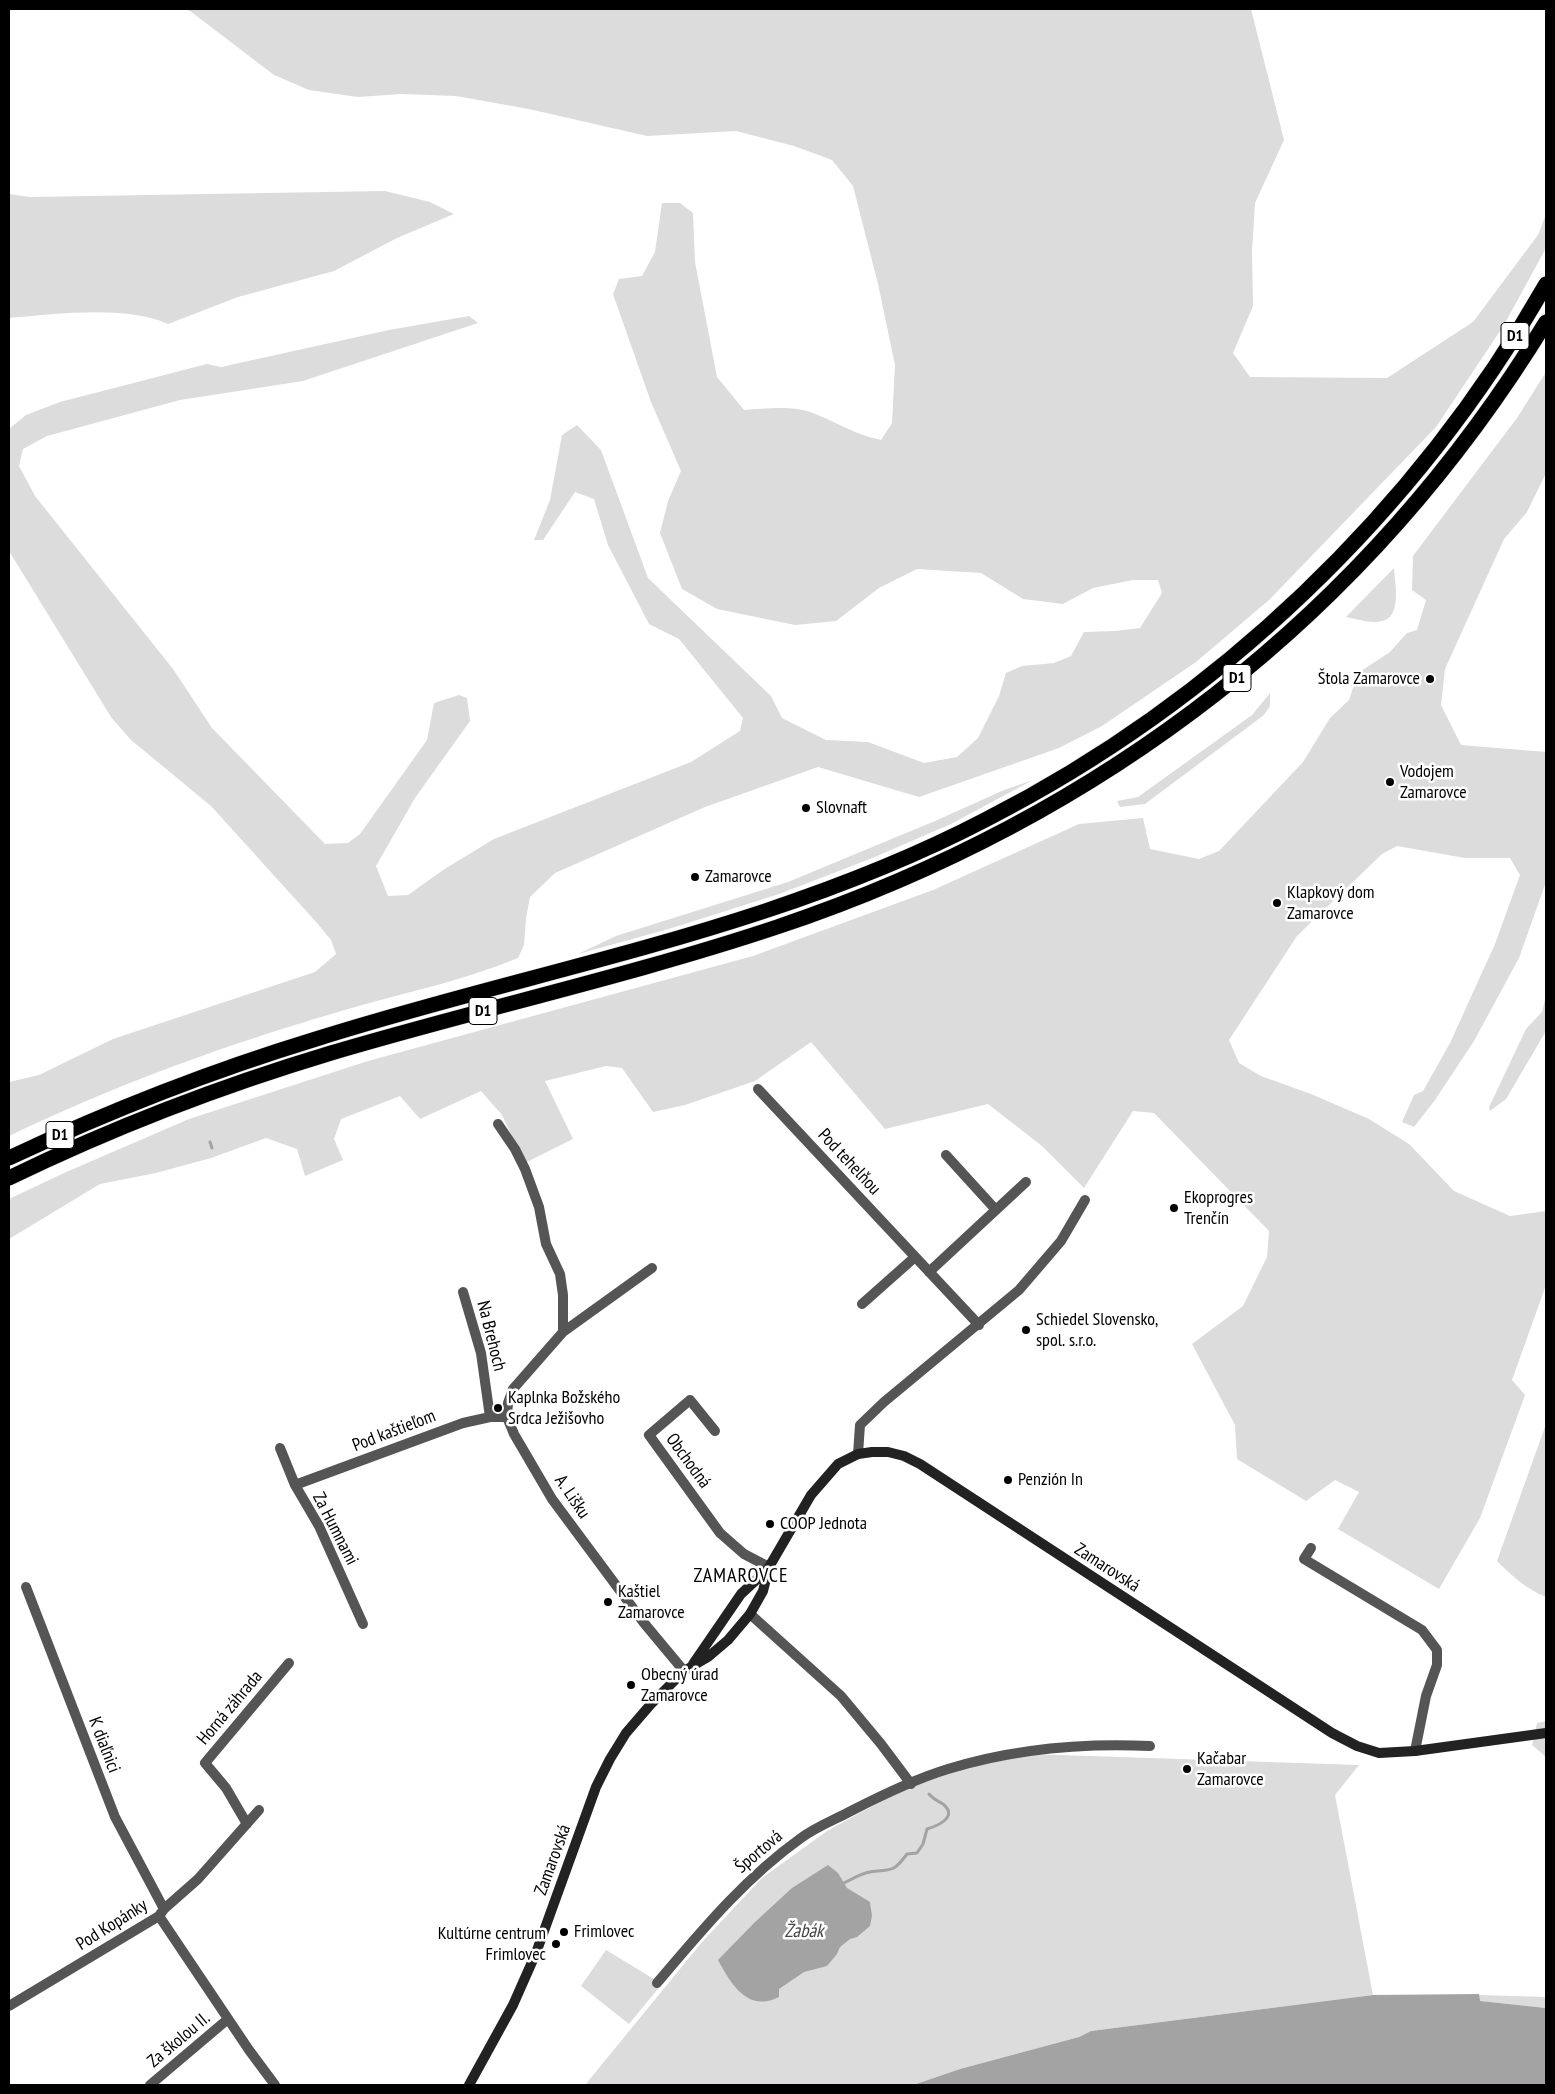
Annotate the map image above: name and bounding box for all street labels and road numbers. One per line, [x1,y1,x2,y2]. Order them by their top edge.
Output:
road number: D1 [1501,322,1529,350]
road number: D1 [1223,664,1251,691]
road number: D1 [469,998,497,1024]
road number: D1 [46,1122,74,1148]
street label: Pod tehelňou [813,1125,885,1199]
street label: Na Brehoch [472,1299,510,1373]
street label: Pod kaštieľom [349,1405,439,1457]
street label: Obchodná [661,1429,715,1493]
street label: A. Lišku [550,1471,594,1523]
street label: Za Humnami [308,1489,362,1569]
street label: Zamarovská [1070,1539,1144,1597]
street label: Horná záhrada [193,1667,267,1749]
street label: K diaľnici [84,1714,124,1776]
street label: Zamarovská [530,1822,576,1898]
street label: Športová [731,1826,787,1878]
street label: Pod Kopánky [73,1895,151,1955]
street label: Za školou II. [144,2008,214,2072]

